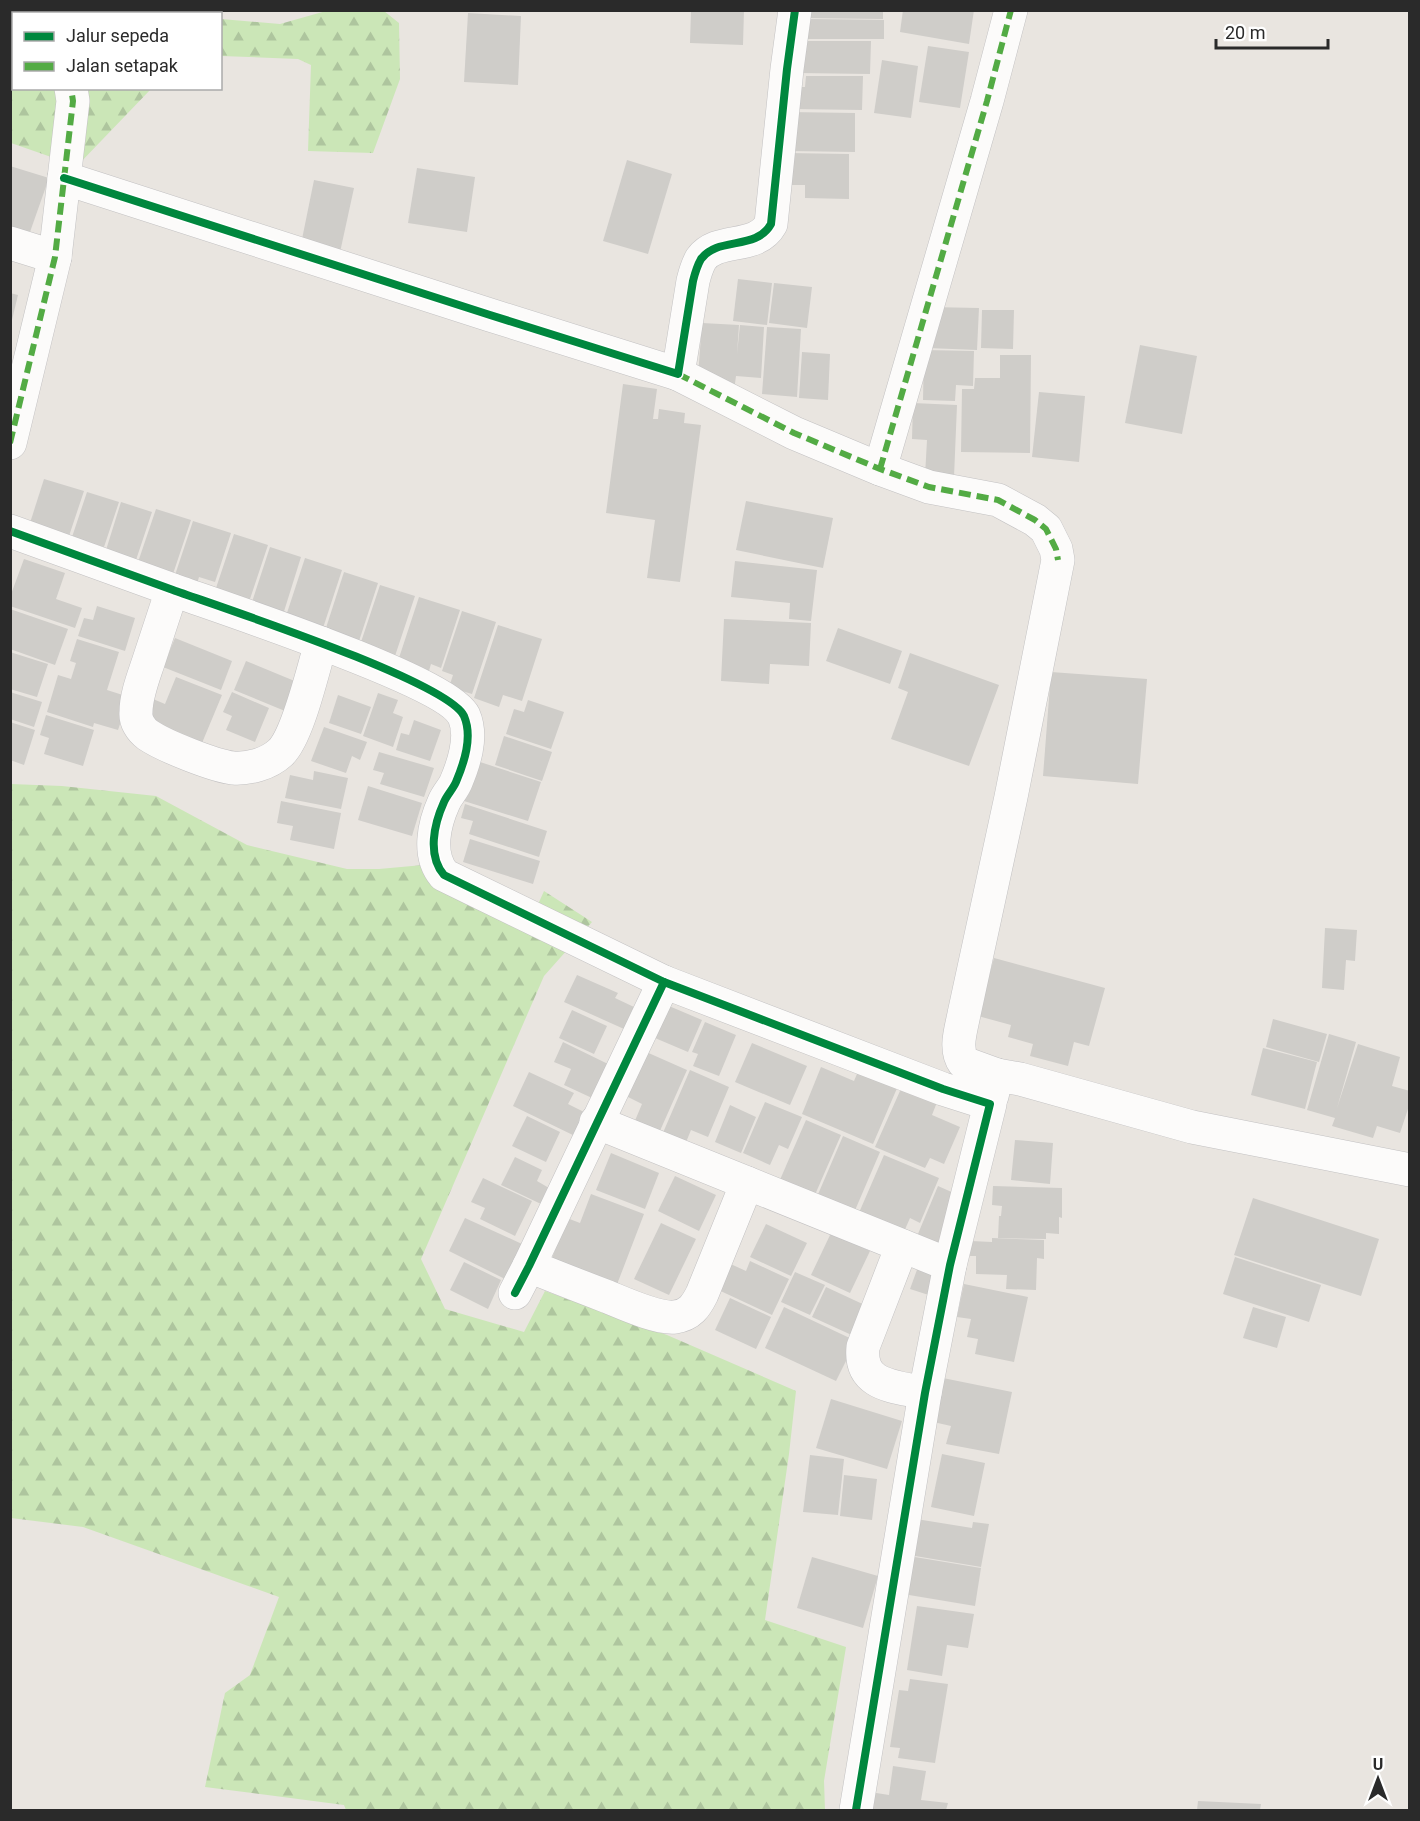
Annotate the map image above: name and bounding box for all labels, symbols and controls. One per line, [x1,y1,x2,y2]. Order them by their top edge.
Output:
legend [12,12,222,90]
scale bar [1216,12,1328,50]
text: 20 m [1225,22,1265,43]
text: Jalur sepeda [66,25,169,46]
text: Jalan setapak [66,55,179,76]
north arrow [1348,1749,1408,1809]
text: U [1373,1755,1383,1774]

